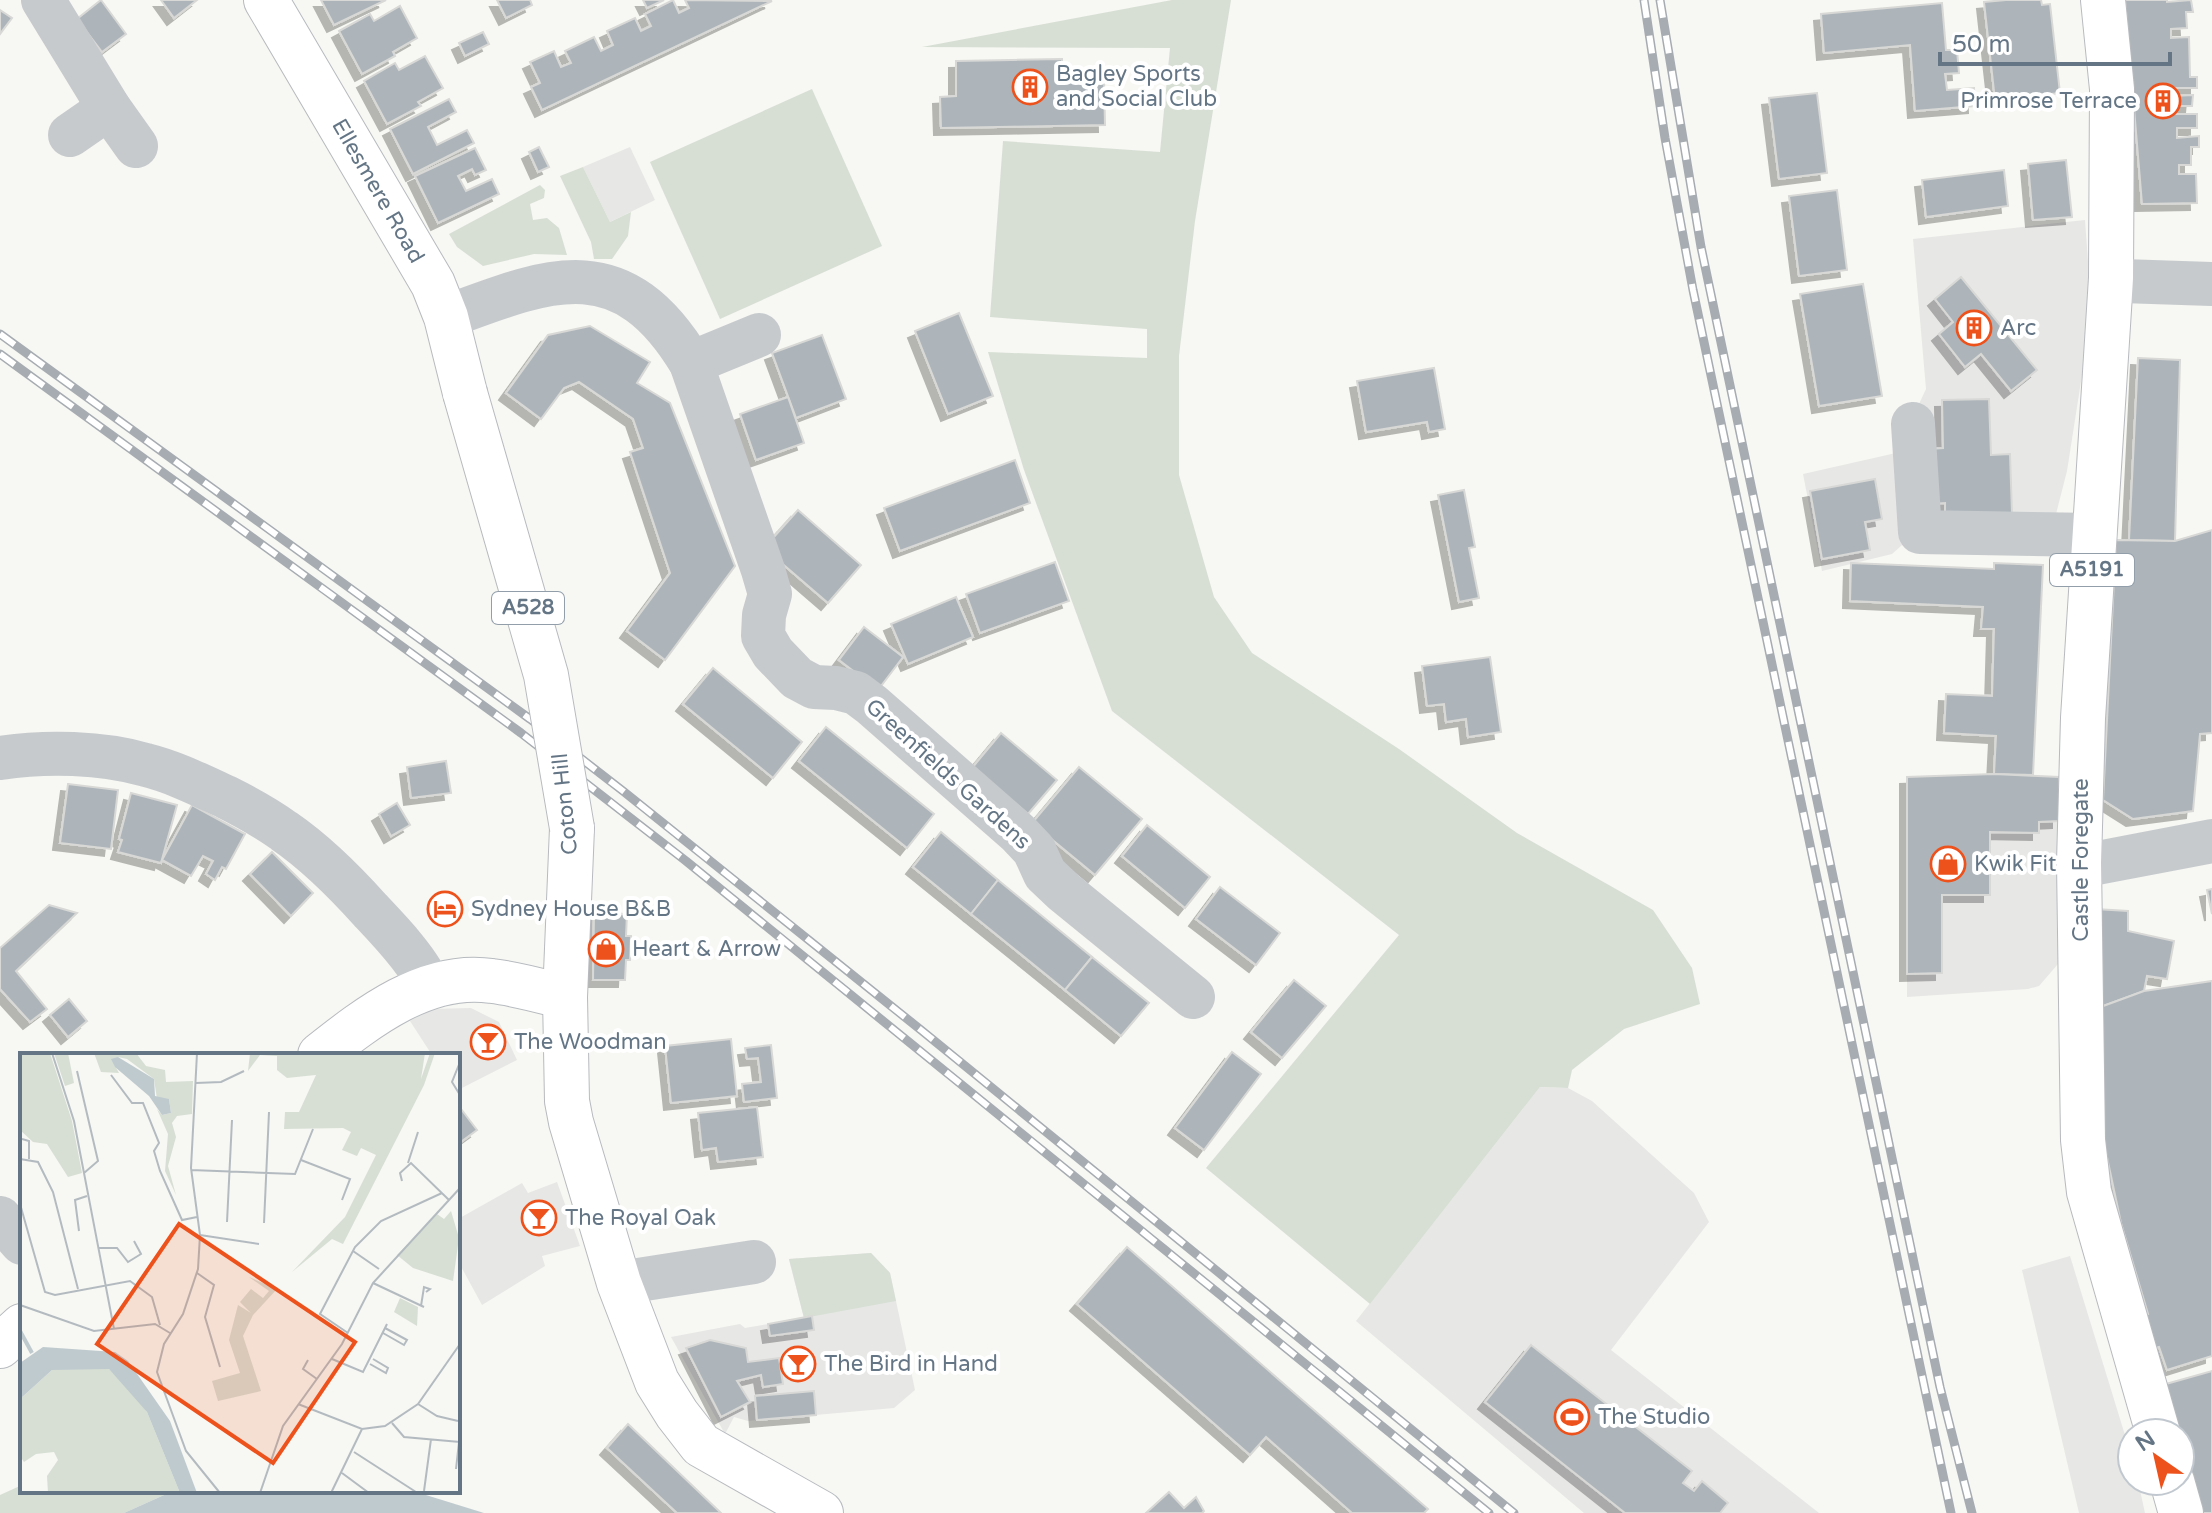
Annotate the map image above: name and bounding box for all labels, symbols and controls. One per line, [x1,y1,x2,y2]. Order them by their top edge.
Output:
scale bar [1940,16,2170,66]
text: 50 m [1952,30,2010,59]
place label: Bagley Sports and Social Club [1056,61,1217,112]
building icon: Bagley Sports and Social Club [1011,68,1049,106]
building icon: Primrose Terrace [2144,82,2182,120]
place label: Primrose Terrace [1960,88,2137,114]
street label: Ellesmere Road [326,114,430,268]
building icon: Arc [1955,309,1993,347]
place label: Arc [2000,315,2036,341]
road number: A5191 [2050,554,2134,586]
road number: A528 [492,592,564,624]
street label: Greenfields Gardens [860,693,1036,855]
street label: Coton Hill [547,752,583,856]
street label: Castle Foregate [2068,778,2094,942]
shop icon: Kwik Fit [1929,845,1967,883]
place label: Kwik Fit [1974,851,2056,877]
hotel icon: Sydney House B&B [426,890,464,928]
place label: Sydney House B&B [471,896,671,922]
shop icon: Heart & Arrow [587,930,625,968]
place label: Heart & Arrow [632,936,781,962]
bar icon: The Woodman [469,1023,507,1061]
place label: The Woodman [514,1029,667,1055]
inset map [20,1053,460,1493]
bar icon: The Royal Oak [520,1199,558,1237]
place label: The Royal Oak [565,1205,716,1231]
bar icon: The Bird in Hand [779,1345,817,1383]
place label: The Bird in Hand [824,1351,998,1377]
sports icon: The Studio [1553,1398,1591,1436]
place label: The Studio [1598,1404,1710,1430]
north arrow [2116,1417,2196,1497]
text: N [2131,1426,2160,1457]

